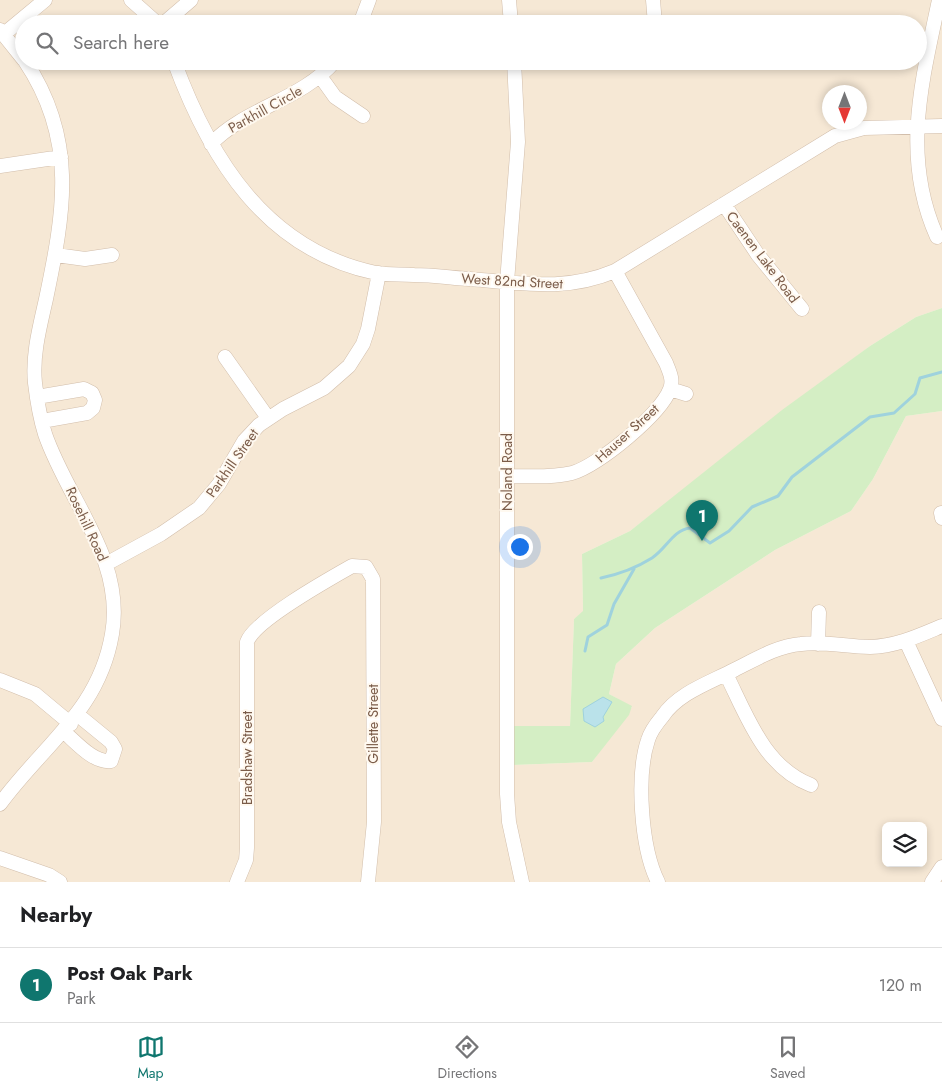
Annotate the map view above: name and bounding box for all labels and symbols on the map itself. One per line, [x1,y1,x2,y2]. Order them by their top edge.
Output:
street label: Parkhill Circle [224,80,306,138]
north arrow [822,85,867,130]
street label: Caenen Lake Road [722,207,804,307]
street label: West 82nd Street [461,268,564,294]
street label: Hauser Street [591,399,664,467]
street label: Parkhill Street [201,424,263,501]
street label: Noland Road [497,433,517,511]
street label: Rosehill Road [61,483,113,565]
pin: 1 [686,500,718,541]
your location [507,534,533,560]
street label: Gillette Street [363,684,383,764]
street label: Bradshaw Street [237,710,257,805]

